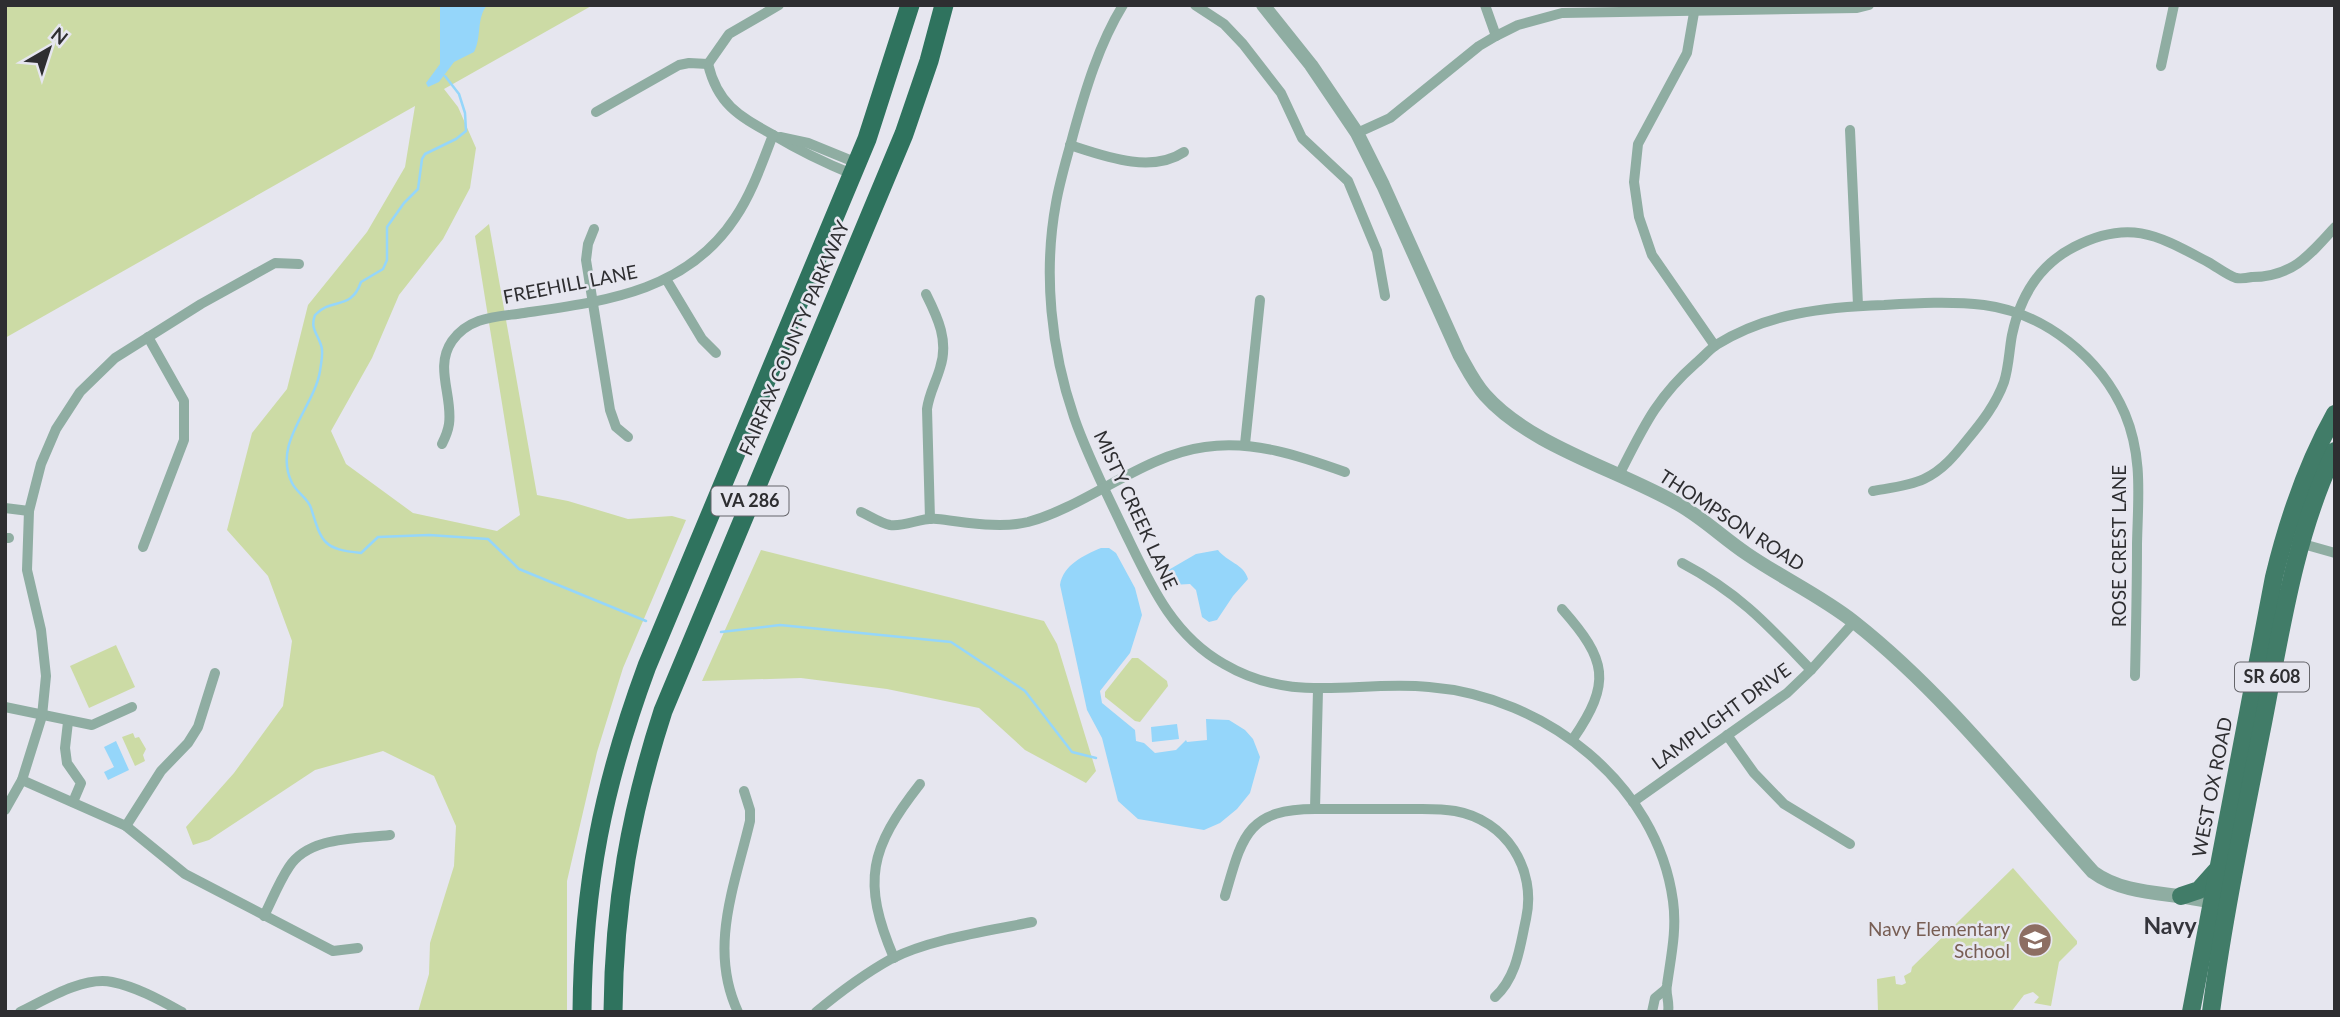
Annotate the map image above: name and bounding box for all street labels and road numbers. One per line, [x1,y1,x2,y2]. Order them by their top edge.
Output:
street label: FAIRFAX COUNTY PARKWAY [734,217,854,459]
street label: FREEHILL LANE [501,259,639,308]
street label: MISTY CREEK LANE [1090,427,1183,593]
street label: THOMPSON ROAD [1655,464,1809,575]
street label: ROSE CREST LANE [2107,465,2130,627]
road number: VA 286 [712,486,788,516]
street label: LAMPLIGHT DRIVE [1647,657,1795,774]
road number: SR 608 [2235,662,2309,692]
street label: WEST OX ROAD [2187,715,2236,859]

